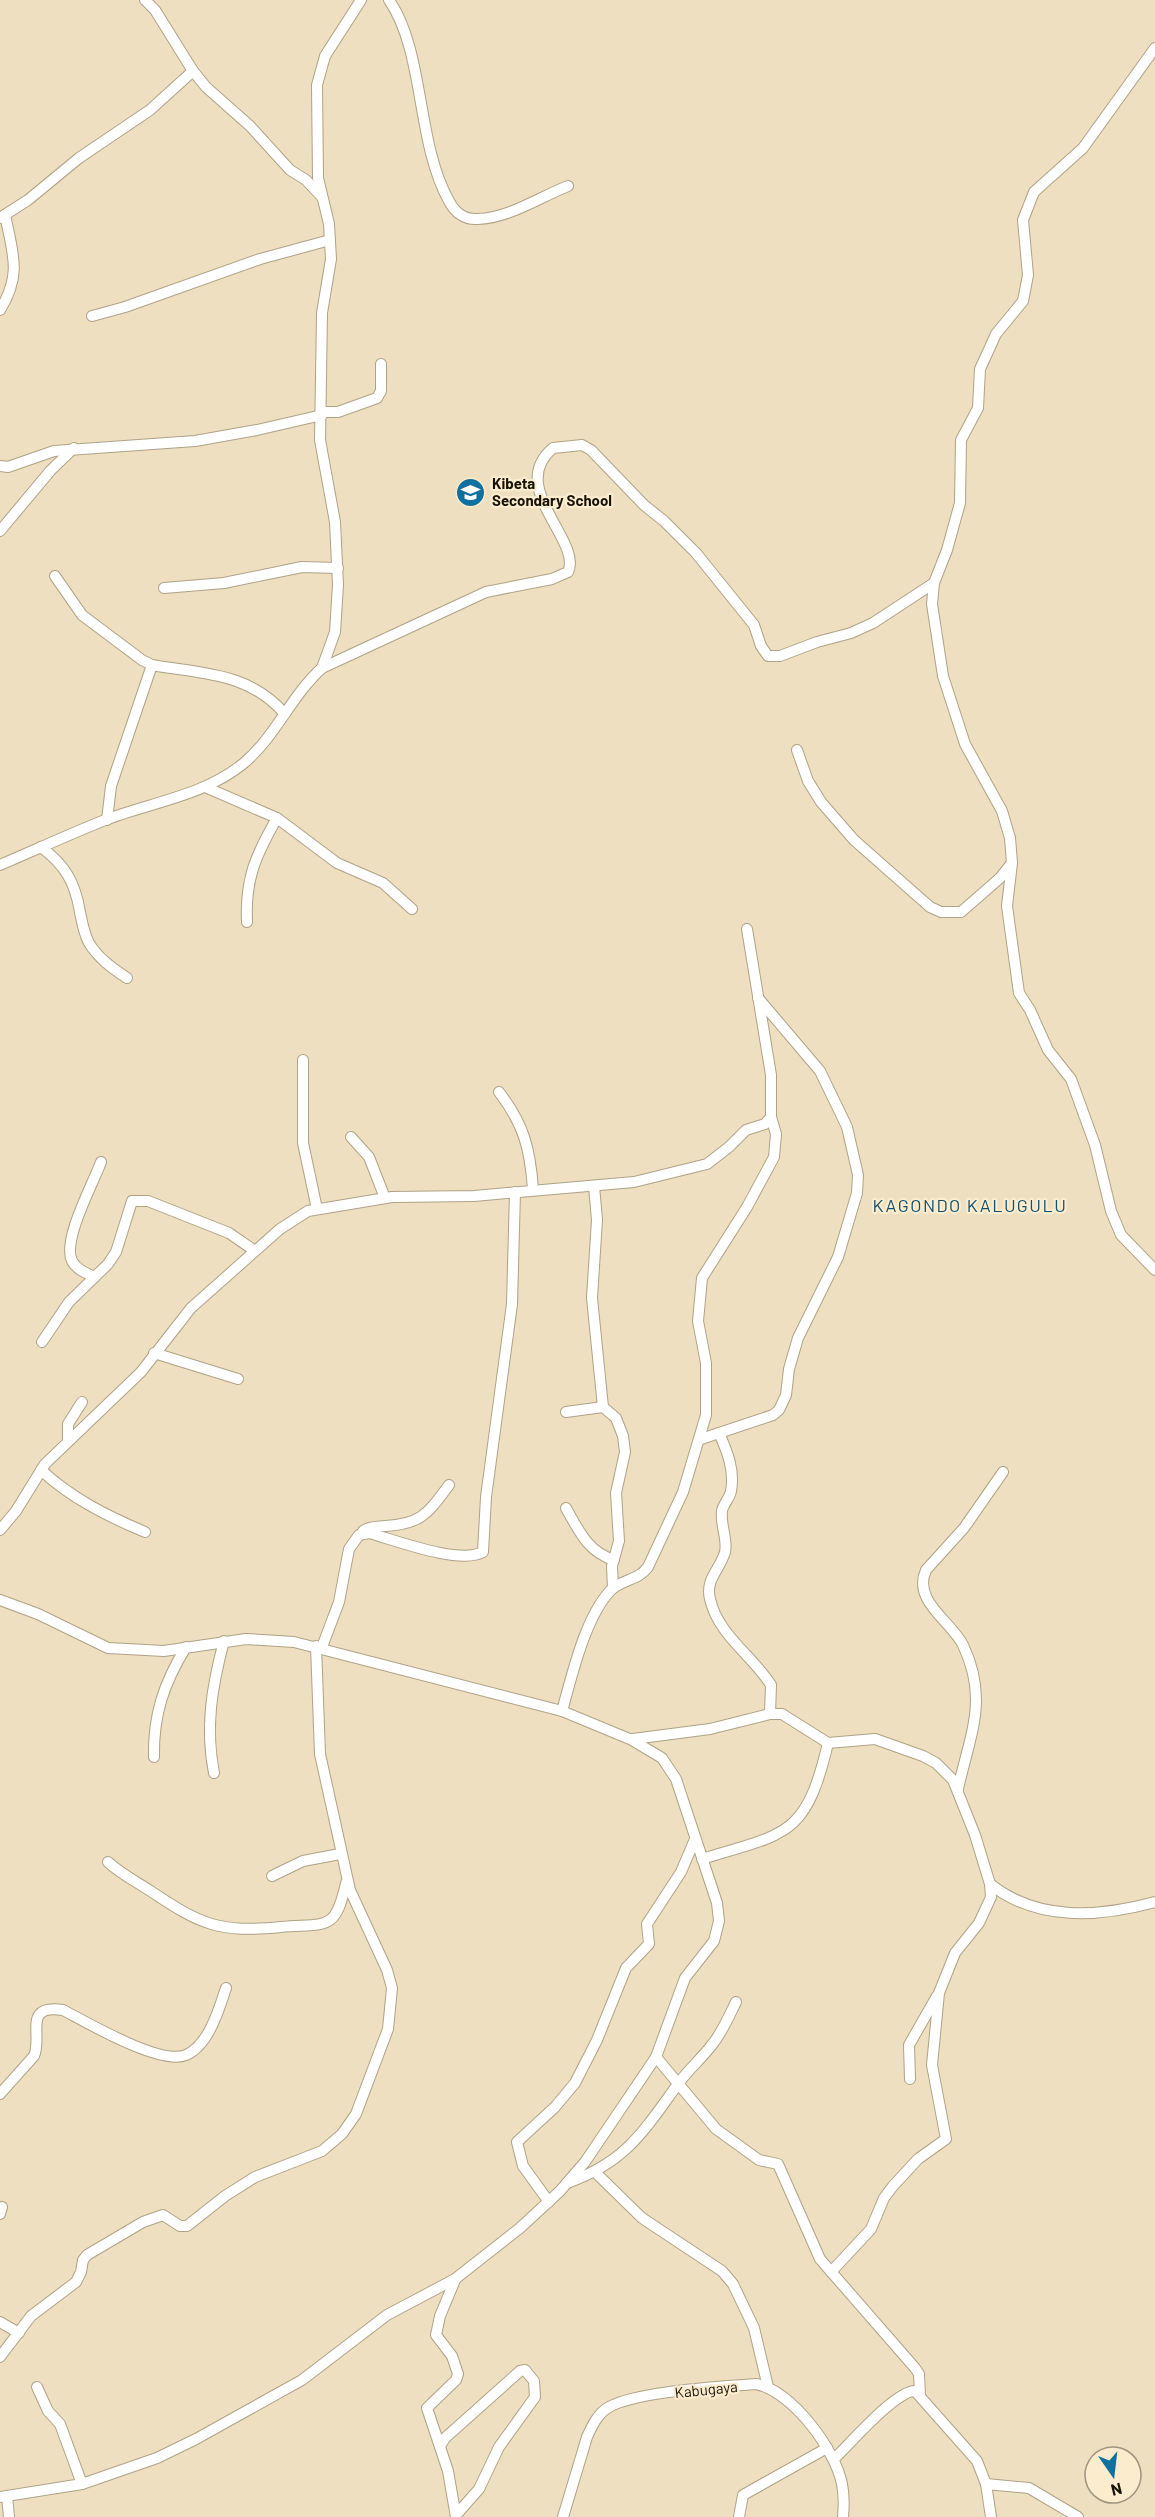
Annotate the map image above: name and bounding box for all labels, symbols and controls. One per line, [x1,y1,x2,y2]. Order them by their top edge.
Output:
place label: Kibeta Secondary School [492,474,612,509]
school or university icon: Kibeta Secondary School [455,476,487,508]
district label: KAGONDO KALUGULU [873,1194,1067,1216]
street label: Kabugaya [674,2377,738,2401]
north arrow [1083,2445,1143,2505]
text: N [1109,2480,1124,2501]

